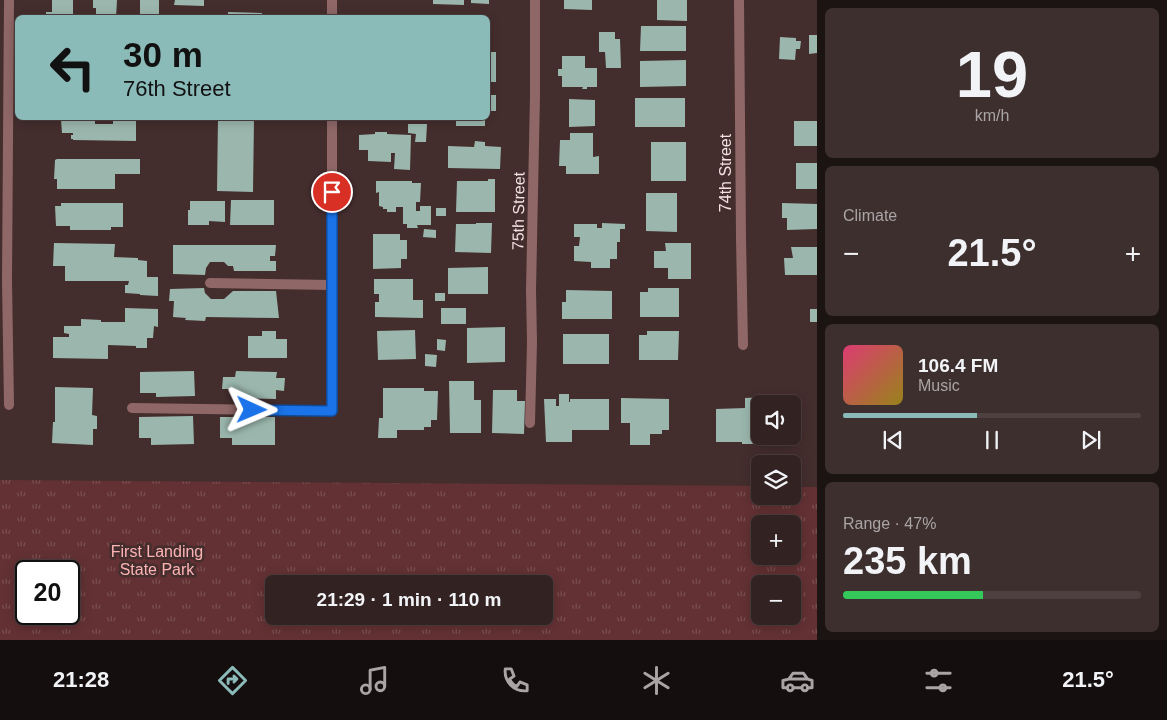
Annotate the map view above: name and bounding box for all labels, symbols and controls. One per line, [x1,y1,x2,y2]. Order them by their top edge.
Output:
icon: left [40,35,105,100]
text: 30 m [123,35,203,74]
text: 19 [956,38,1028,111]
text: 76th Street [123,76,231,101]
text: km/h [975,107,1009,124]
street label: 74th Street [717,133,734,212]
pin [311,171,353,213]
street label: 75th Street [509,171,528,250]
icon: arrive [318,178,346,206]
text: Climate [843,207,897,224]
text: 21.5° [947,232,1037,274]
text: − [843,238,859,269]
text: + [1125,238,1141,269]
text: 106.4 FM [918,355,998,376]
text: Music [918,377,960,394]
position arrow [225,383,277,435]
map controls [751,395,801,625]
button: sound [751,395,801,445]
icon: previous [879,426,907,454]
icon: pause [978,426,1006,454]
icon: next [1077,426,1105,454]
button: layers [751,455,801,505]
button: + [751,515,801,565]
text: Range · 47% [843,515,936,532]
text: 235 km [843,540,972,582]
park label: First Landing State Park [111,543,203,578]
speed limit sign: 20 [15,560,80,625]
button: − [751,575,801,625]
text: 21:29 · 1 min · 110 m [317,589,501,610]
icon: directions [215,663,250,698]
icon: music [357,663,392,698]
icon: phone [498,663,533,698]
icon: climate [639,663,674,698]
icon: car [780,663,815,698]
icon: filters [921,663,956,698]
text: 21:28 [53,667,109,692]
text: 21.5° [1062,667,1114,692]

